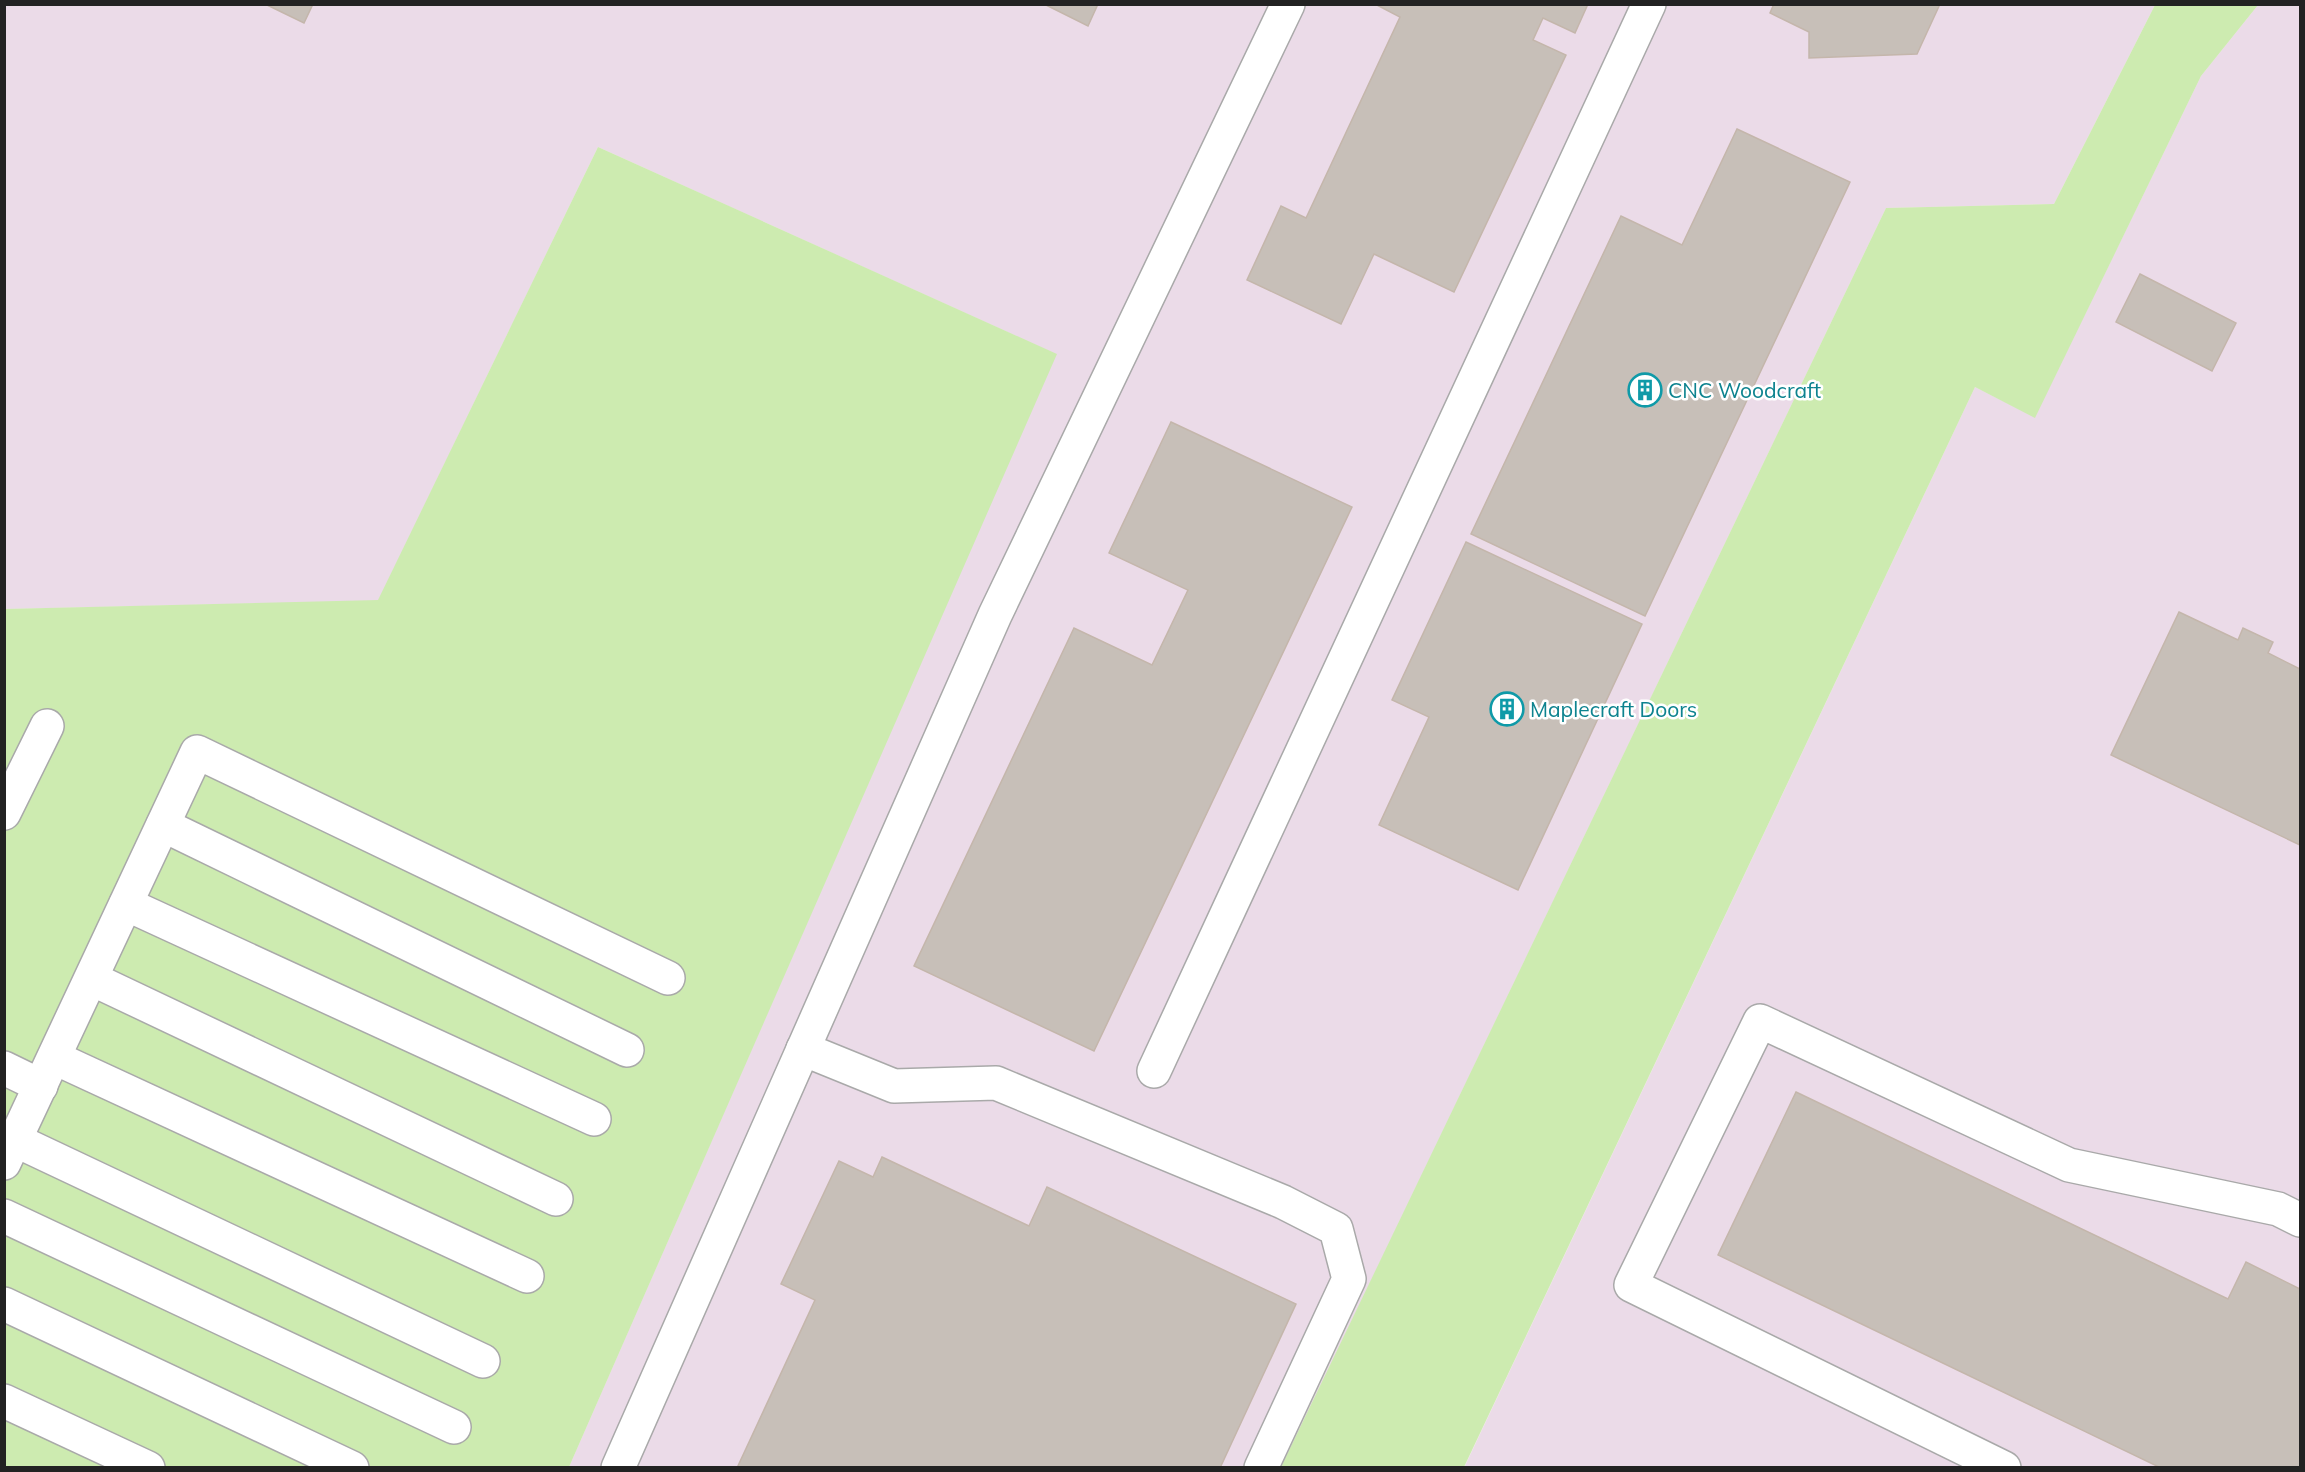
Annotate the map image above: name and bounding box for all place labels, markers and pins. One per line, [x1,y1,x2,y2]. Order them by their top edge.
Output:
building icon: CNC Woodcraft [1627,372,1663,408]
place label: CNC Woodcraft [1668,377,1821,403]
building icon: Maplecraft Doors [1489,691,1525,727]
place label: Maplecraft Doors [1530,696,1697,722]

